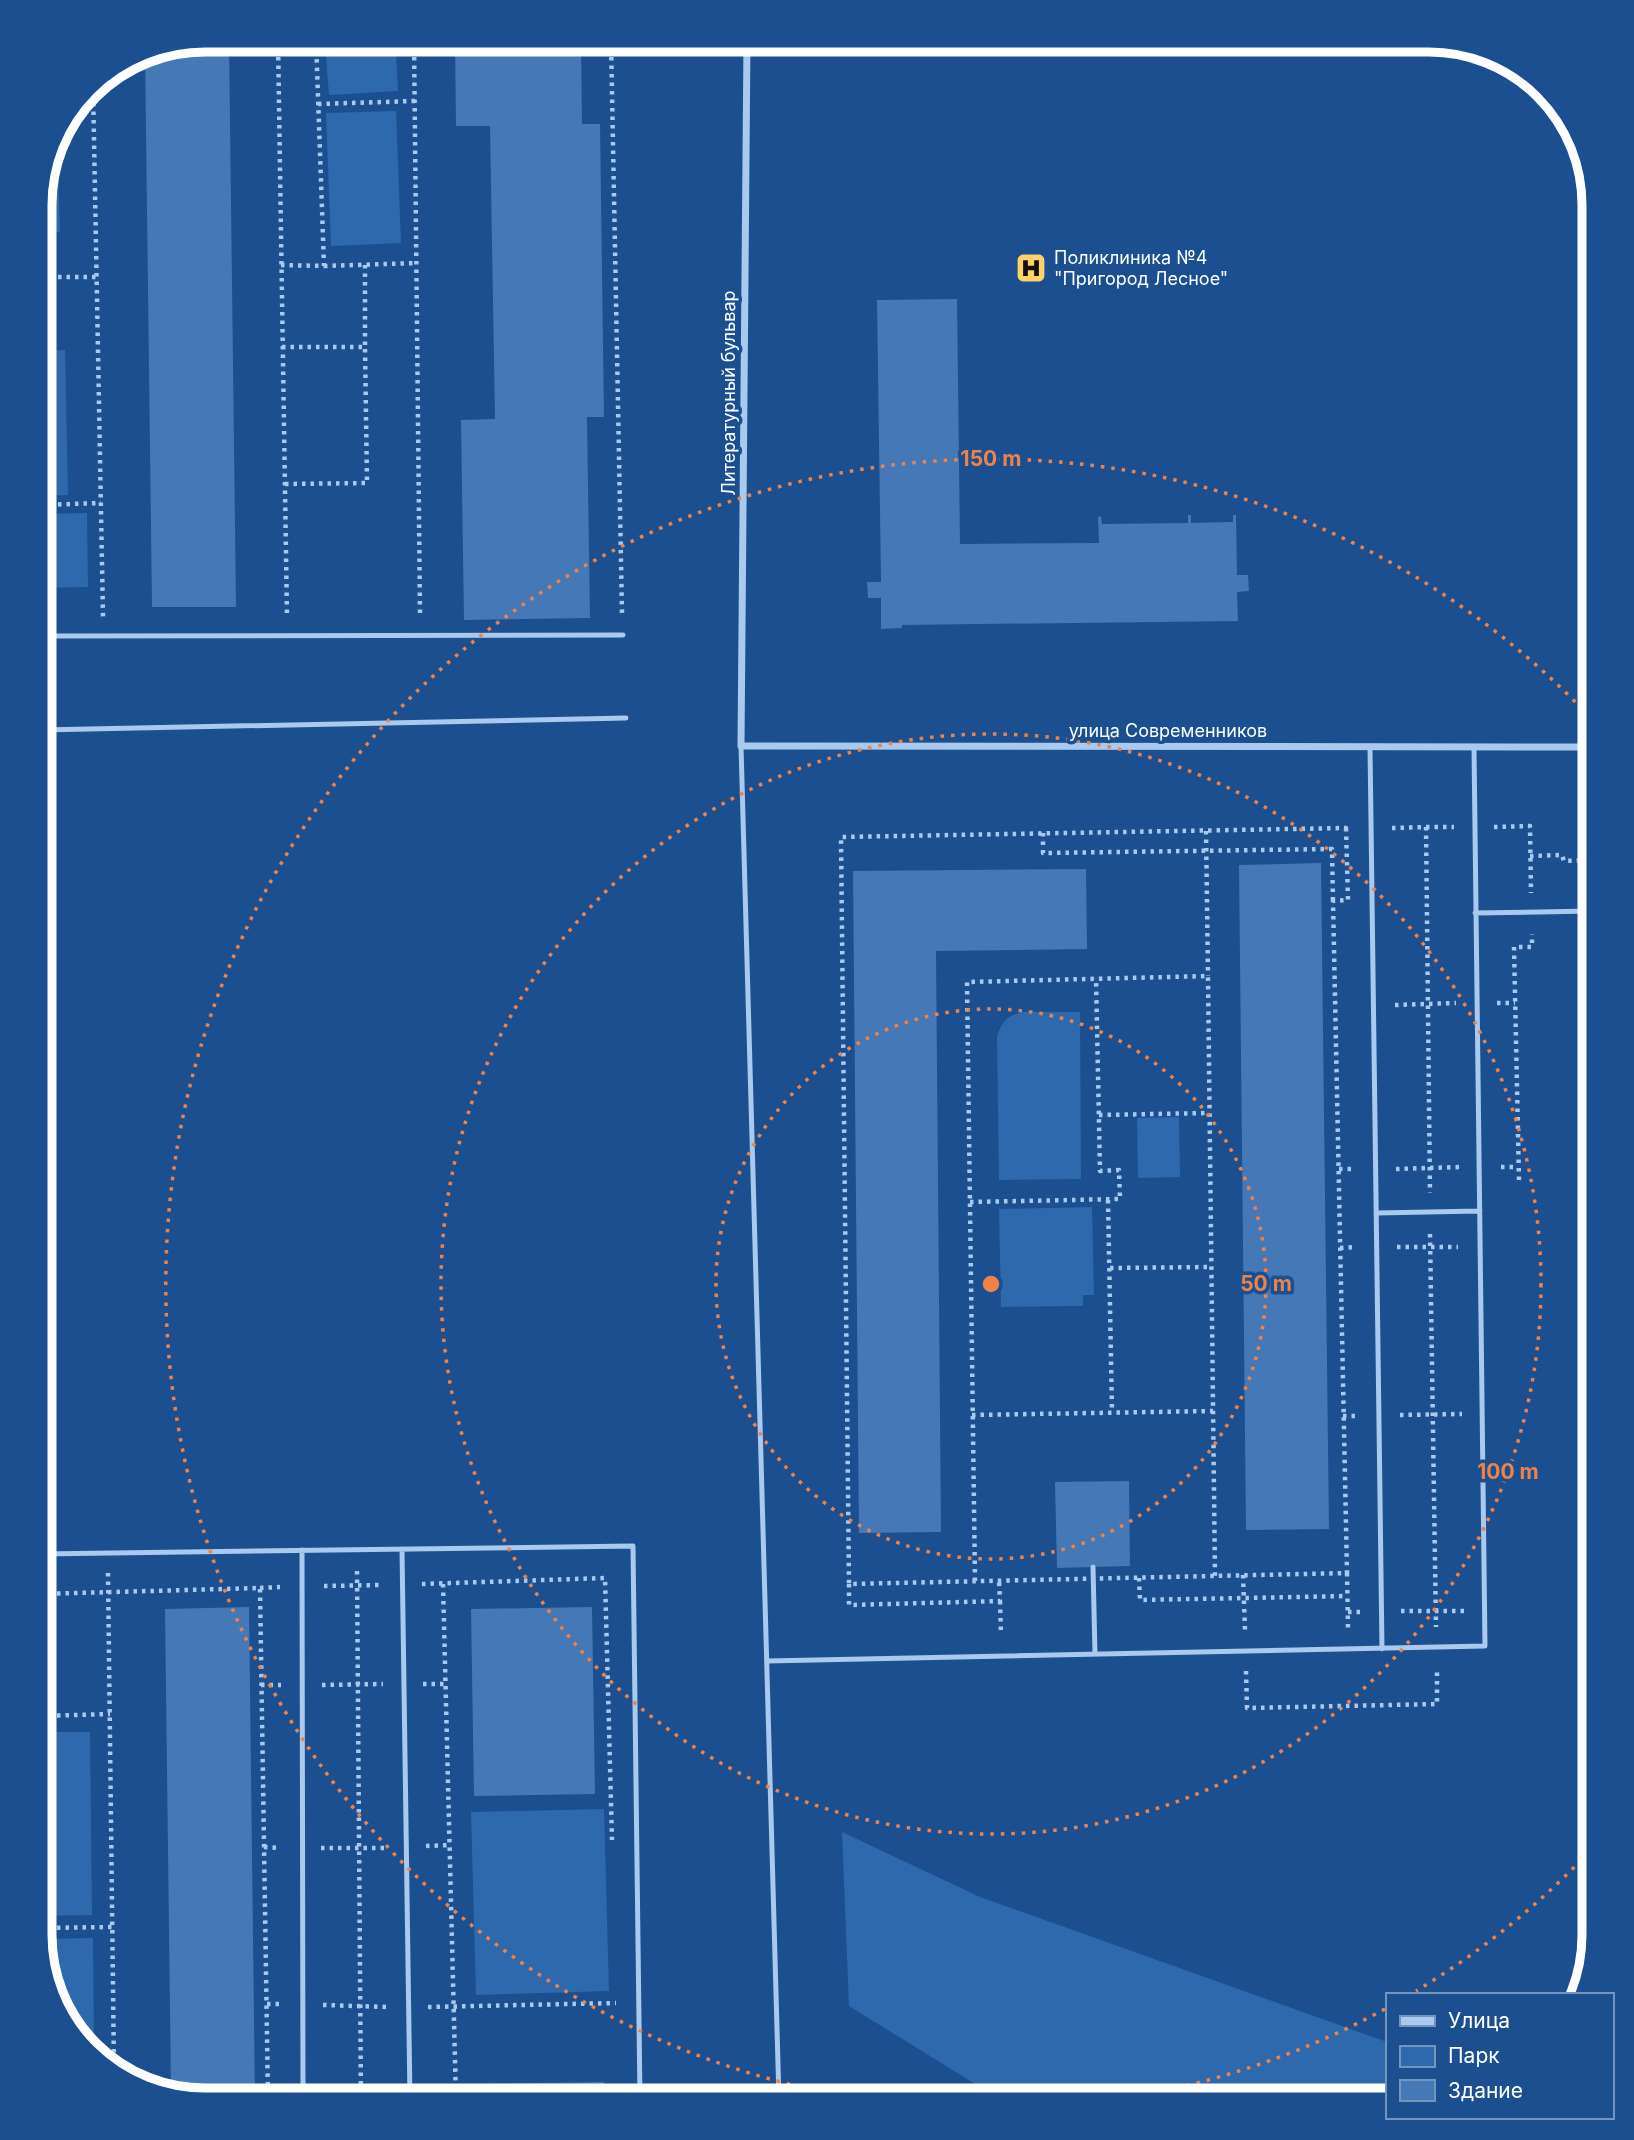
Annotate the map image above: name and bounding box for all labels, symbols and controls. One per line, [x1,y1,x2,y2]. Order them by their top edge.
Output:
place label: Поликлиника №4 "Пригород Лесное" [1054,247,1228,289]
hospital icon: Поликлиника №4 "Пригород Лесное" [1014,251,1048,285]
street label: Литературный бульвар [718,290,739,496]
text: 150 m [961,446,1021,471]
street label: улица Современников [1069,720,1267,741]
text: 50 m [1240,1271,1292,1296]
centre of rings [979,1272,1003,1296]
text: 100 m [1477,1459,1539,1484]
legend [1386,1993,1613,2119]
text: Улица [1448,2008,1510,2033]
text: Парк [1448,2043,1500,2068]
text: Здание [1448,2078,1523,2103]

